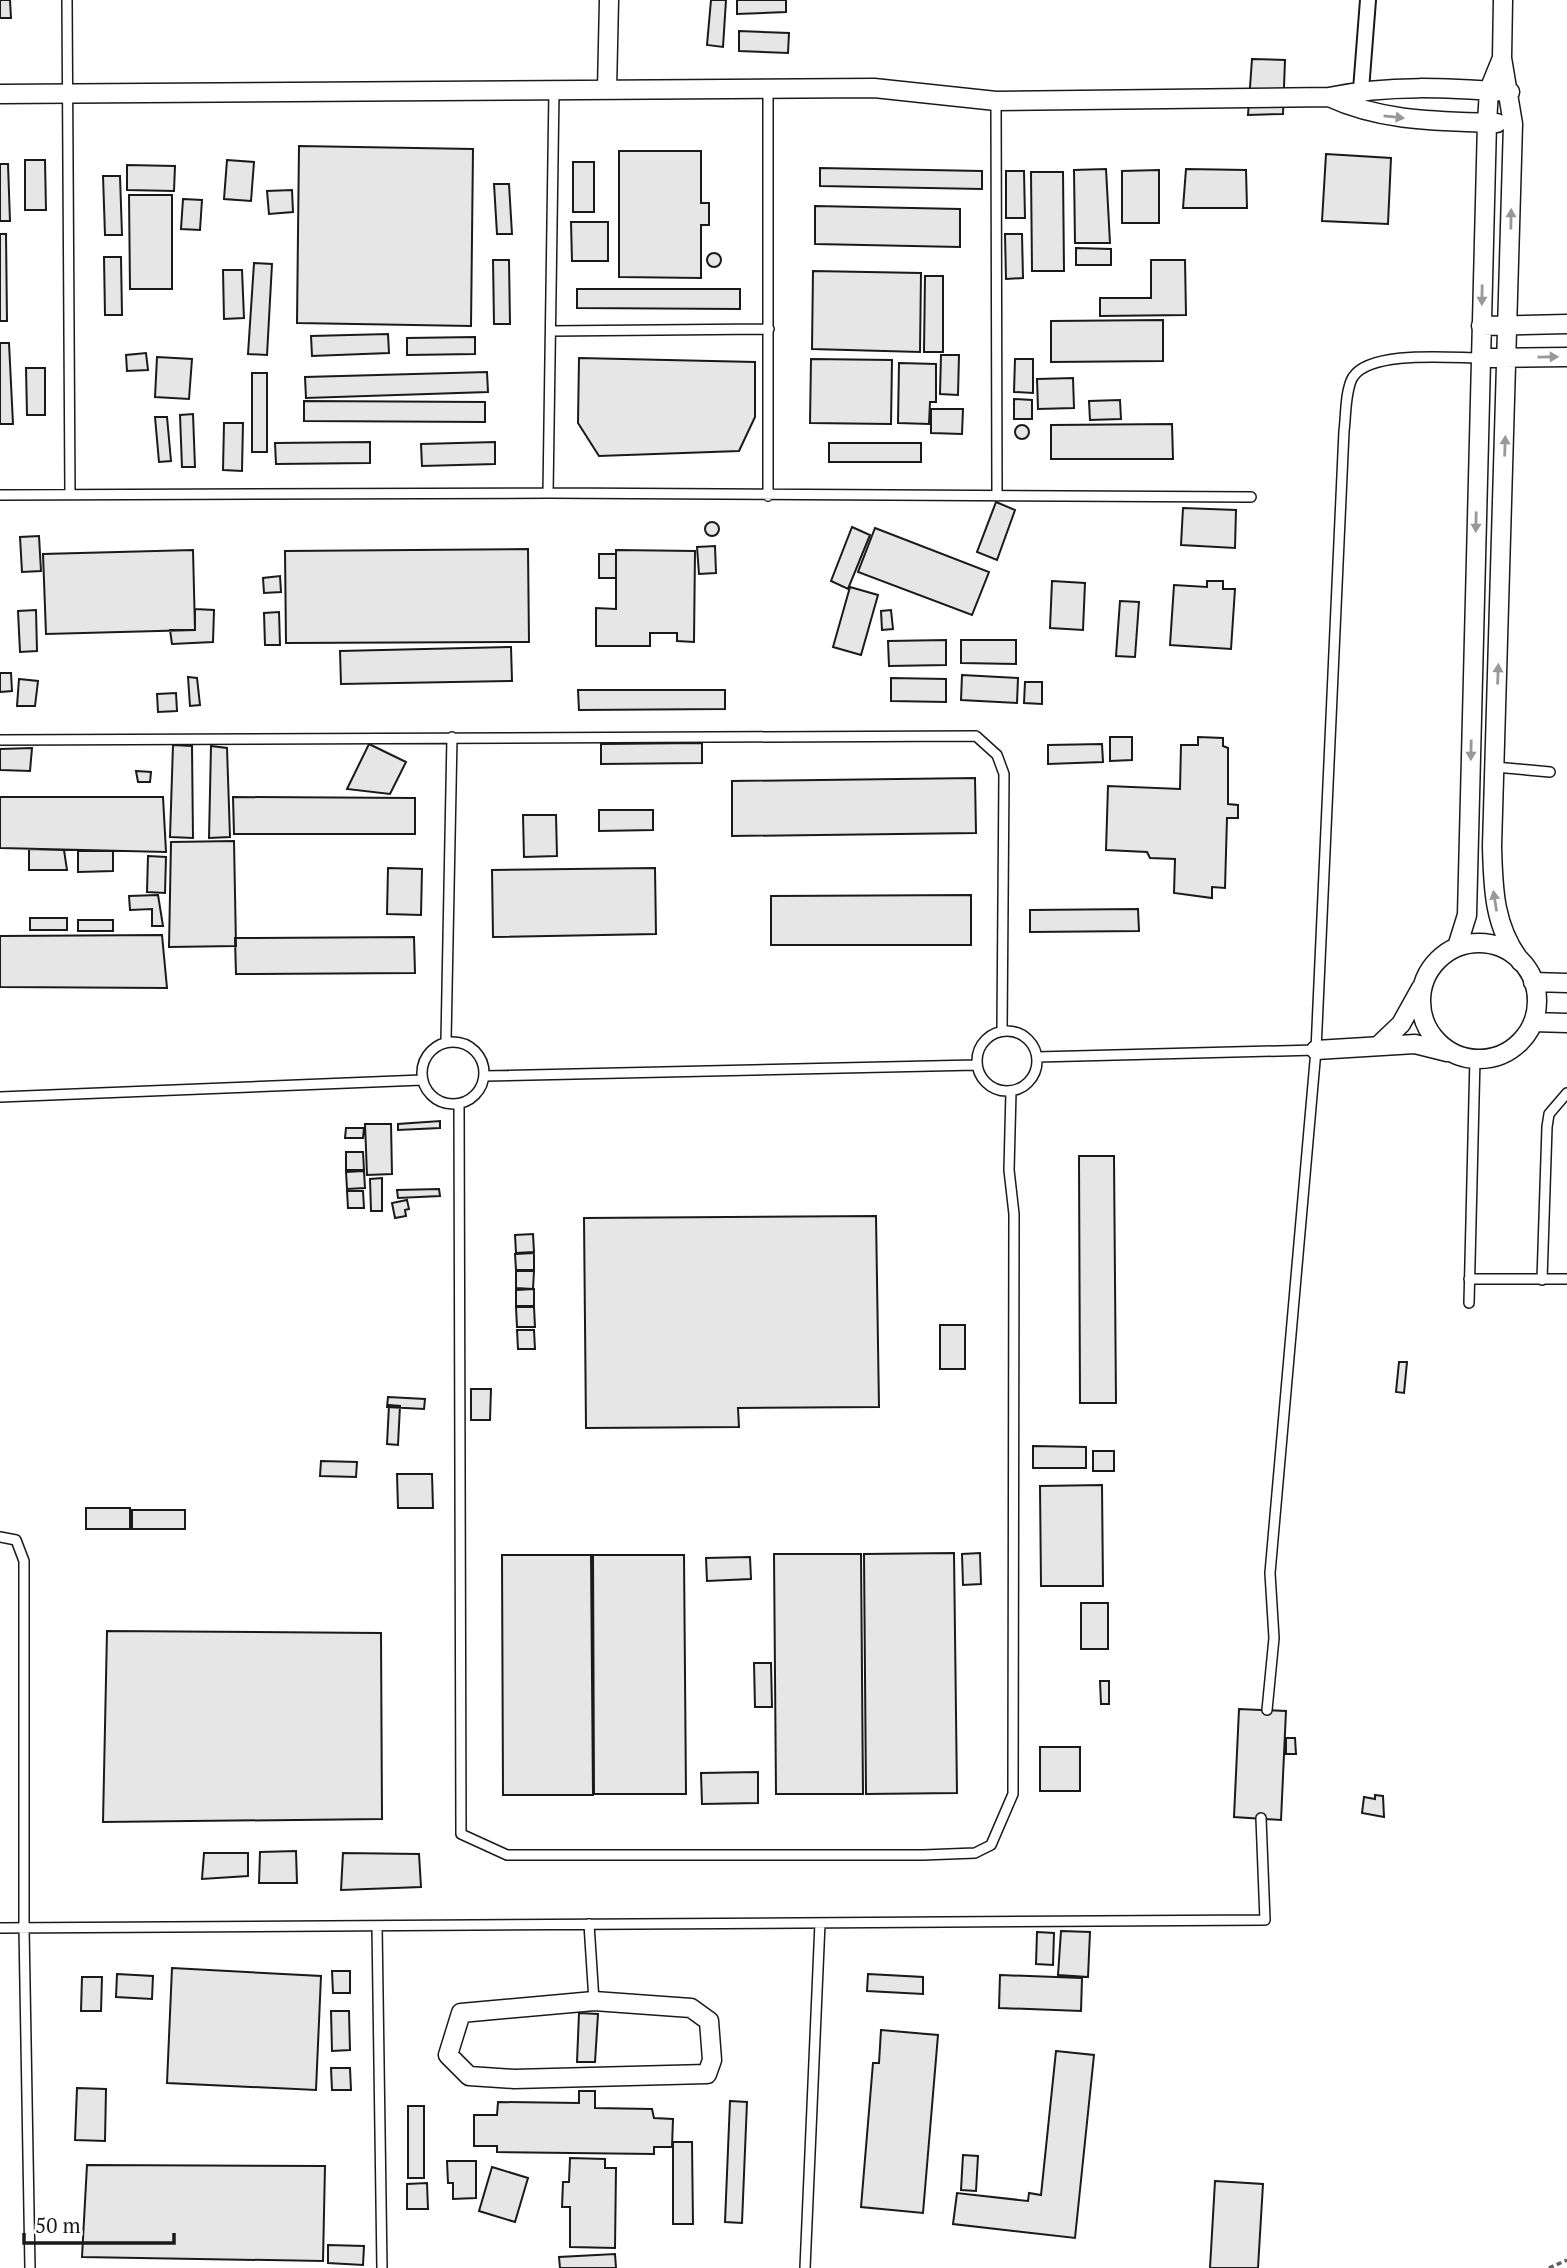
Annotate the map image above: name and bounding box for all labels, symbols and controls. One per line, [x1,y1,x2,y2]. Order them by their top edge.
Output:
one-way arrow [1383,112,1405,123]
one-way arrow [1505,207,1517,229]
one-way arrow [1476,284,1488,306]
one-way arrow [1538,352,1560,363]
one-way arrow [1499,435,1511,457]
one-way arrow [1471,511,1482,533]
one-way arrow [1492,662,1504,684]
one-way arrow [1465,739,1476,761]
one-way arrow [1489,890,1500,912]
scale bar [24,2202,175,2246]
text: 50 m [35,2211,81,2239]

